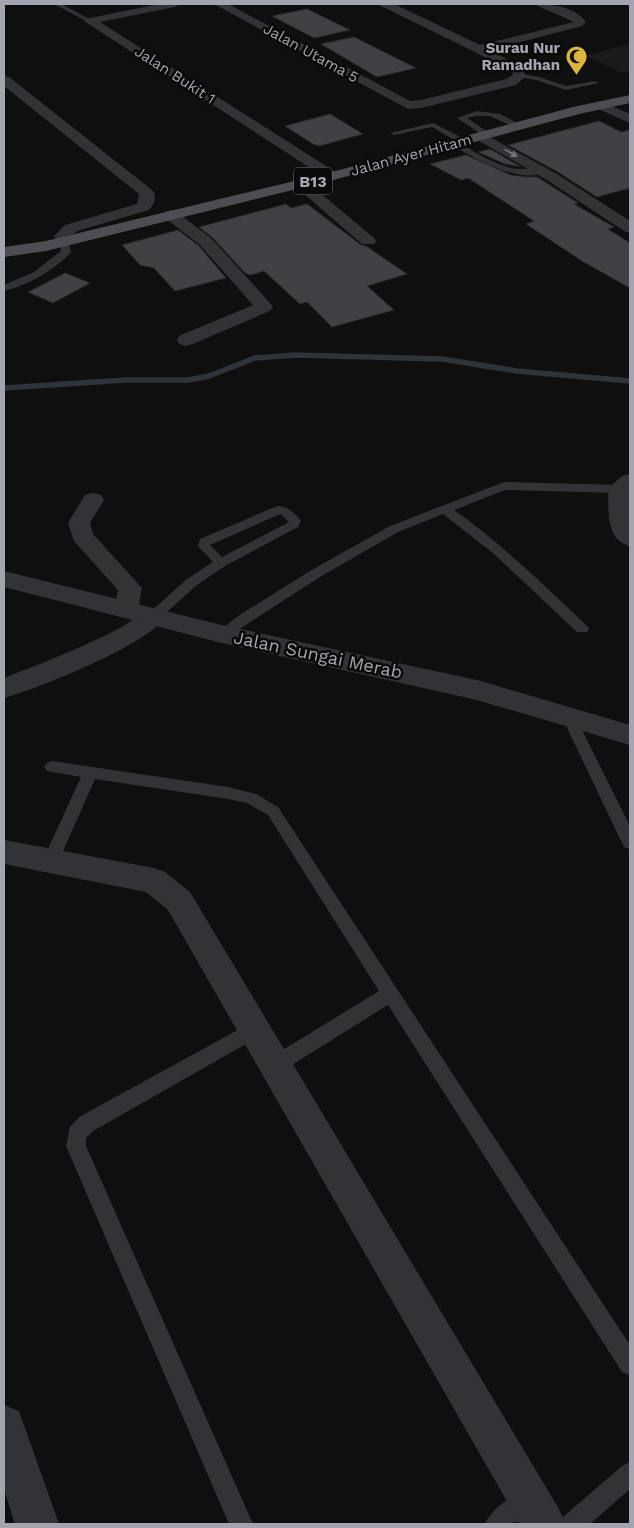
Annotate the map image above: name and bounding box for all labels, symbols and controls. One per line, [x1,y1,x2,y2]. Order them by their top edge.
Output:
street label: Jalan Utama 5 [260,19,362,87]
place label: Surau Nur Ramadhan [482,39,561,74]
street label: Jalan Bukit 1 [131,42,219,108]
mosque icon: Surau Nur Ramadhan [564,45,588,76]
street label: Jalan Ayer Hitam [349,130,473,180]
one-way arrow [505,149,518,158]
road number: B13 [294,168,332,195]
street label: Jalan Sungai Merab [232,626,404,683]

